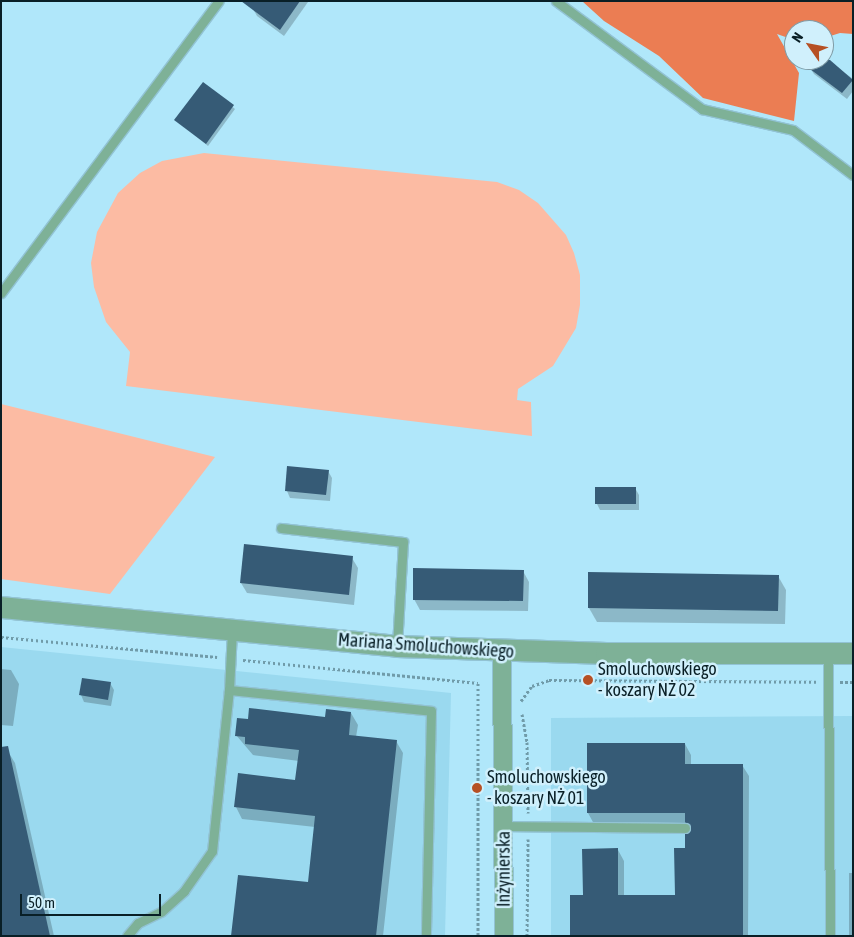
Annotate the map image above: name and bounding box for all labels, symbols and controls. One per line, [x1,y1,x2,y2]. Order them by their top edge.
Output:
north arrow [784,20,834,70]
text: N [788,30,806,45]
street label: Mariana Smoluchowskiego [337,629,515,663]
place label: Smoluchowskiego - koszary NŻ 02 [598,659,717,702]
marker: Smoluchowskiego - koszary NŻ 02 [582,674,594,686]
place label: Smoluchowskiego - koszary NŻ 01 [487,767,606,810]
marker: Smoluchowskiego - koszary NŻ 01 [471,782,483,794]
street label: Inżynierska [493,831,515,907]
scale bar [22,884,164,916]
text: 50 m [28,894,55,911]

